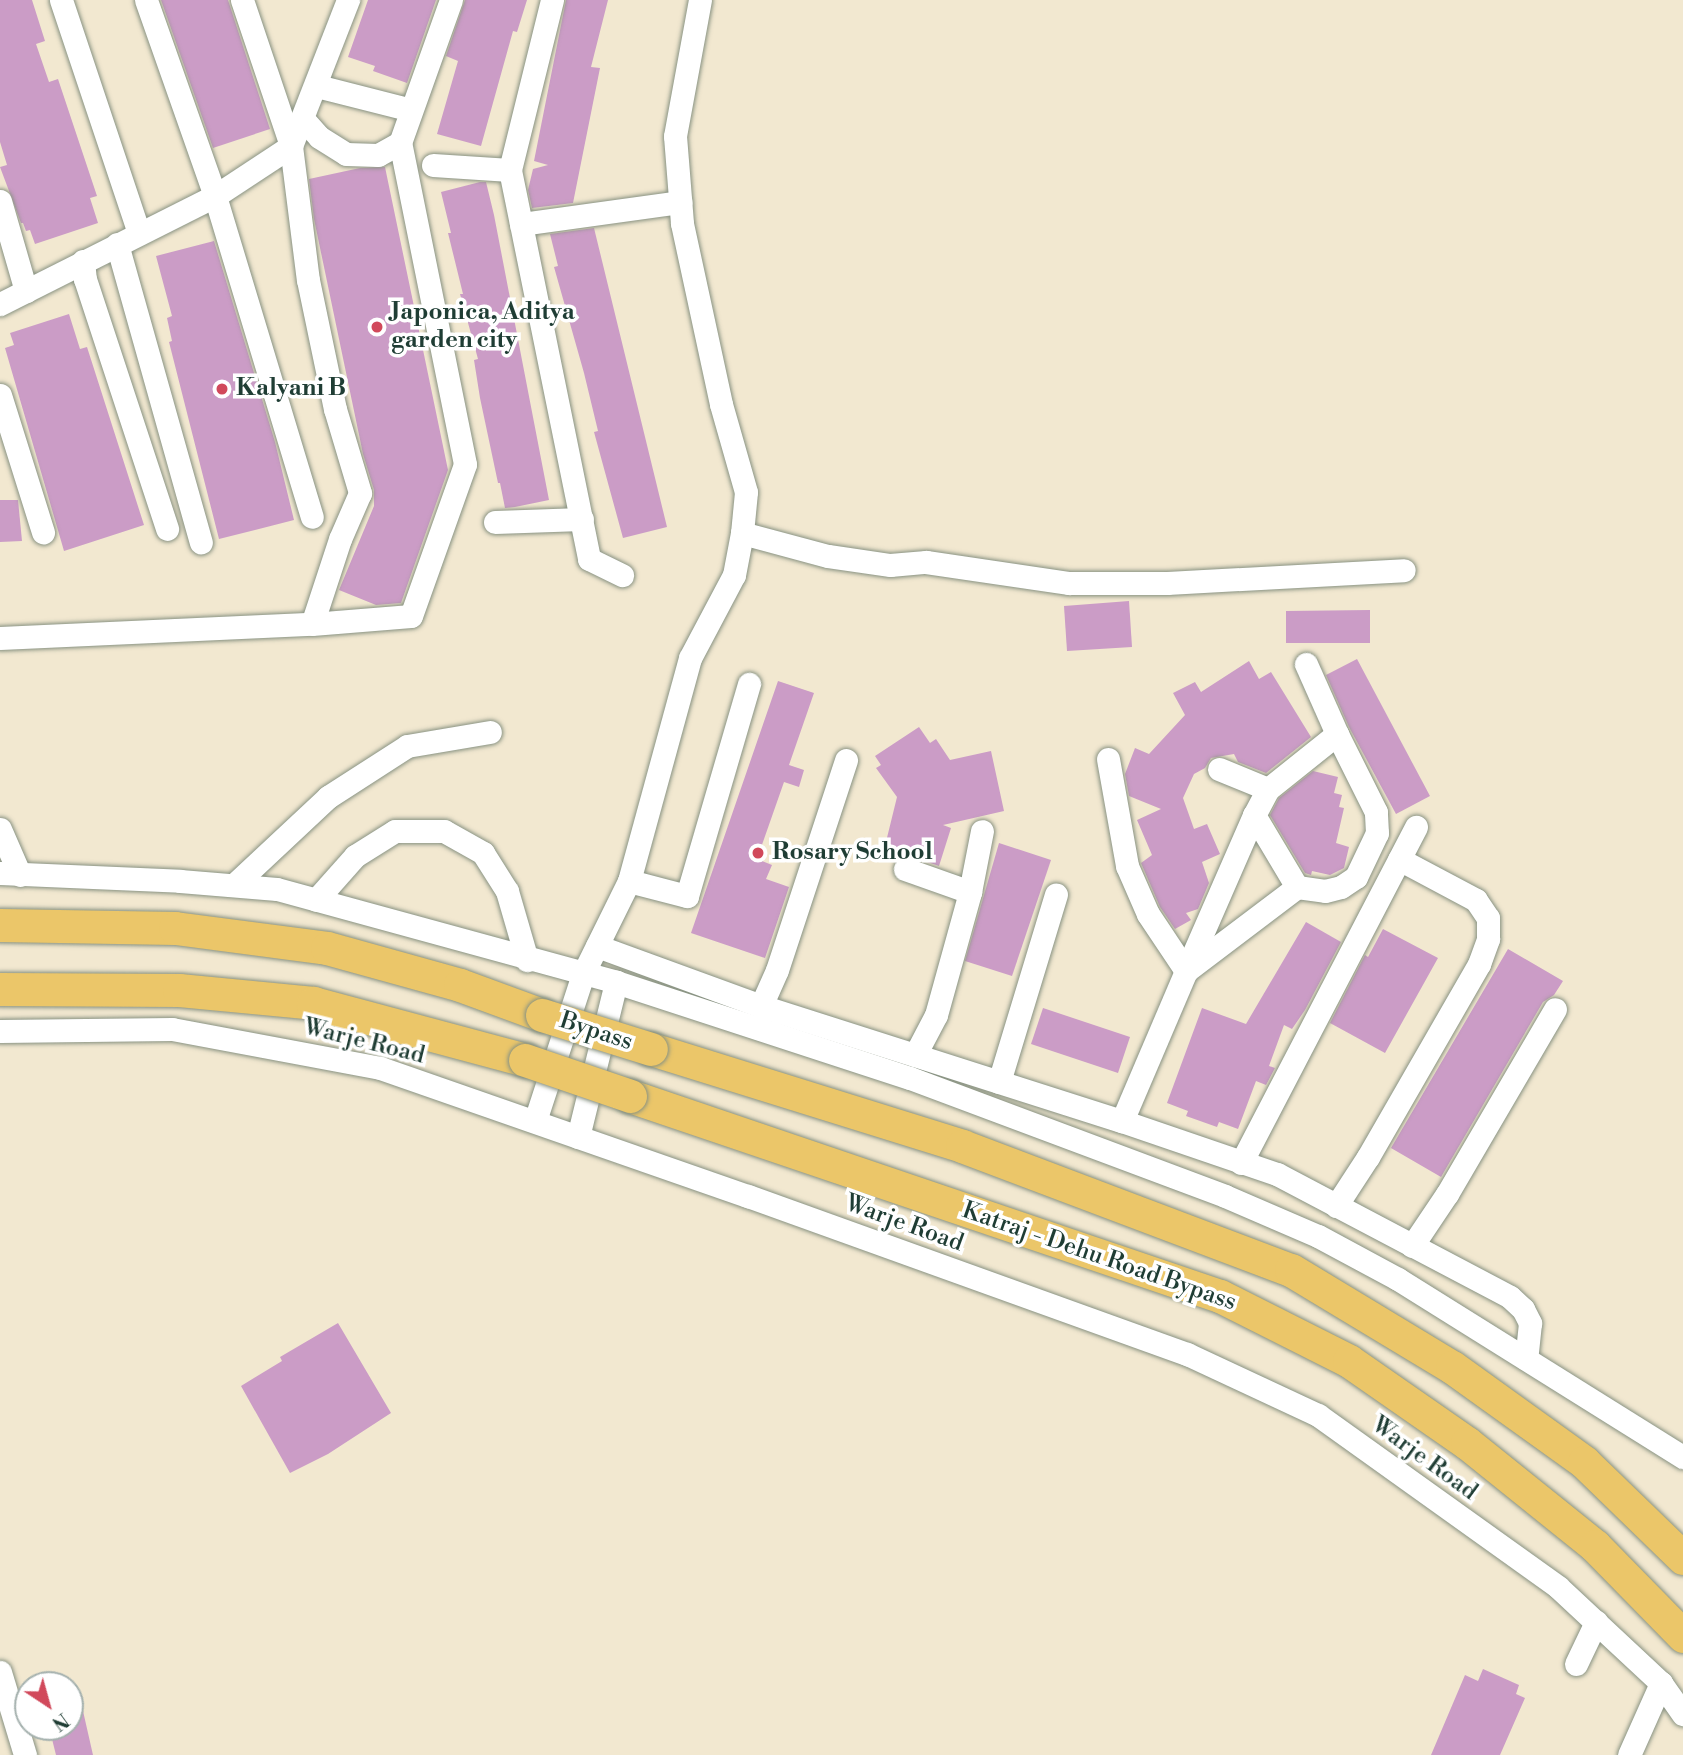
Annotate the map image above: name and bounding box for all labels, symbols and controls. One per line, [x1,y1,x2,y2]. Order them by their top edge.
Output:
place label: Japonica, Aditya garden city [391,299,575,355]
marker: Japonica, Aditya garden city [369,319,385,335]
place label: Kalyani B [236,375,346,403]
marker: Kalyani B [214,381,230,397]
place label: Rosary School [772,839,933,867]
marker: Rosary School [750,845,766,861]
street label: Bypass [556,1007,636,1057]
street label: Warje Road [300,1013,428,1071]
street label: Warje Road [841,1189,967,1259]
street label: Katraj - Dehu Road Bypass [958,1197,1240,1317]
street label: Warje Road [1365,1411,1483,1507]
north arrow [14,1671,84,1741]
text: N [47,1707,73,1735]

